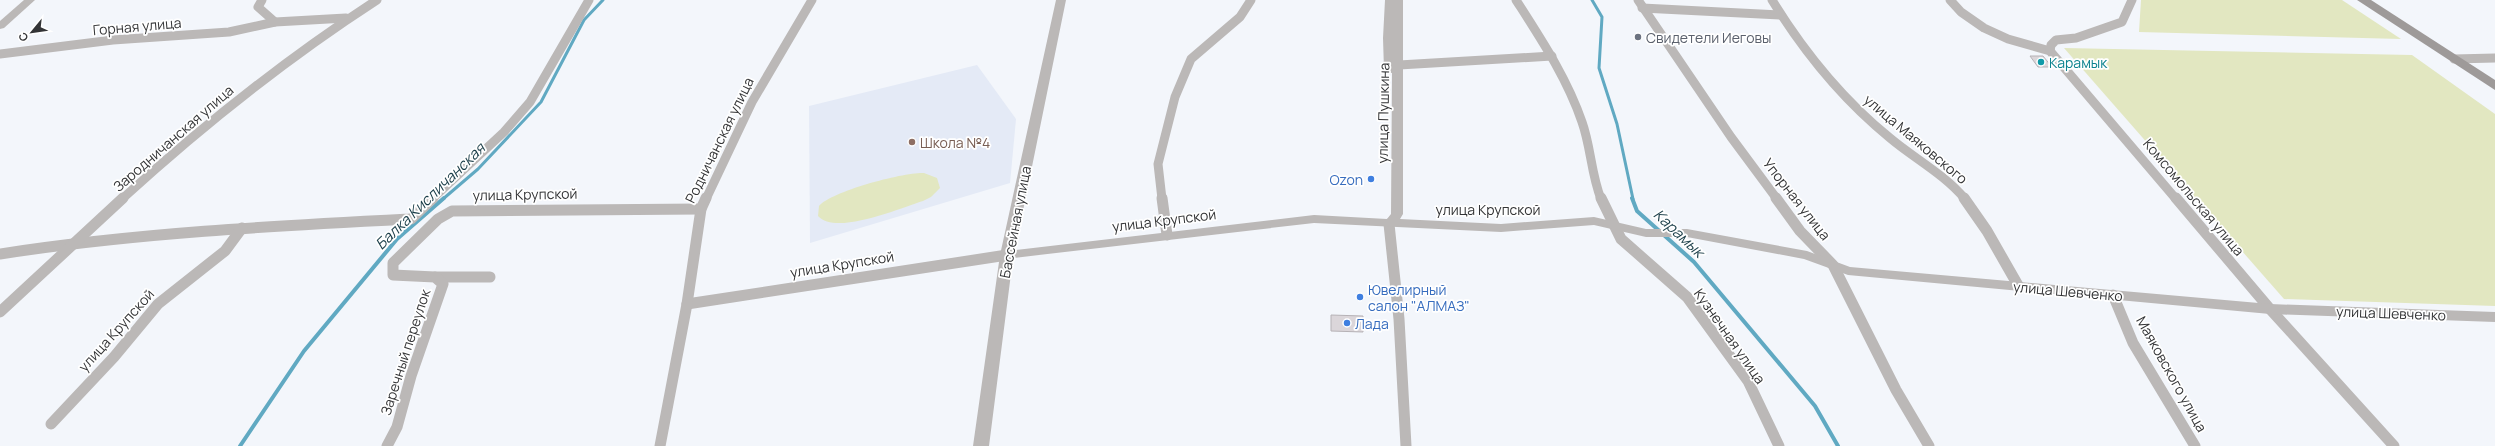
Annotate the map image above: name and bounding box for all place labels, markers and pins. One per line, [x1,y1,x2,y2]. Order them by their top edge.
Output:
place label: Свидетели Иеговы [1646,28,1771,47]
marker: Свидетели Иеговы [1633,32,1643,42]
place label: Карамык [2049,53,2108,72]
marker: Карамык [2036,57,2046,67]
place label: Школа №4 [920,133,990,152]
marker: Школа №4 [907,137,917,147]
place label: Ozon [1329,170,1363,189]
marker: Ozon [1366,174,1376,184]
place label: Ювелирный салон "АЛМАЗ" [1368,280,1470,315]
marker: Ювелирный салон "АЛМАЗ" [1355,292,1365,302]
place label: Лада [1355,314,1389,333]
marker: Лада [1342,318,1352,328]

